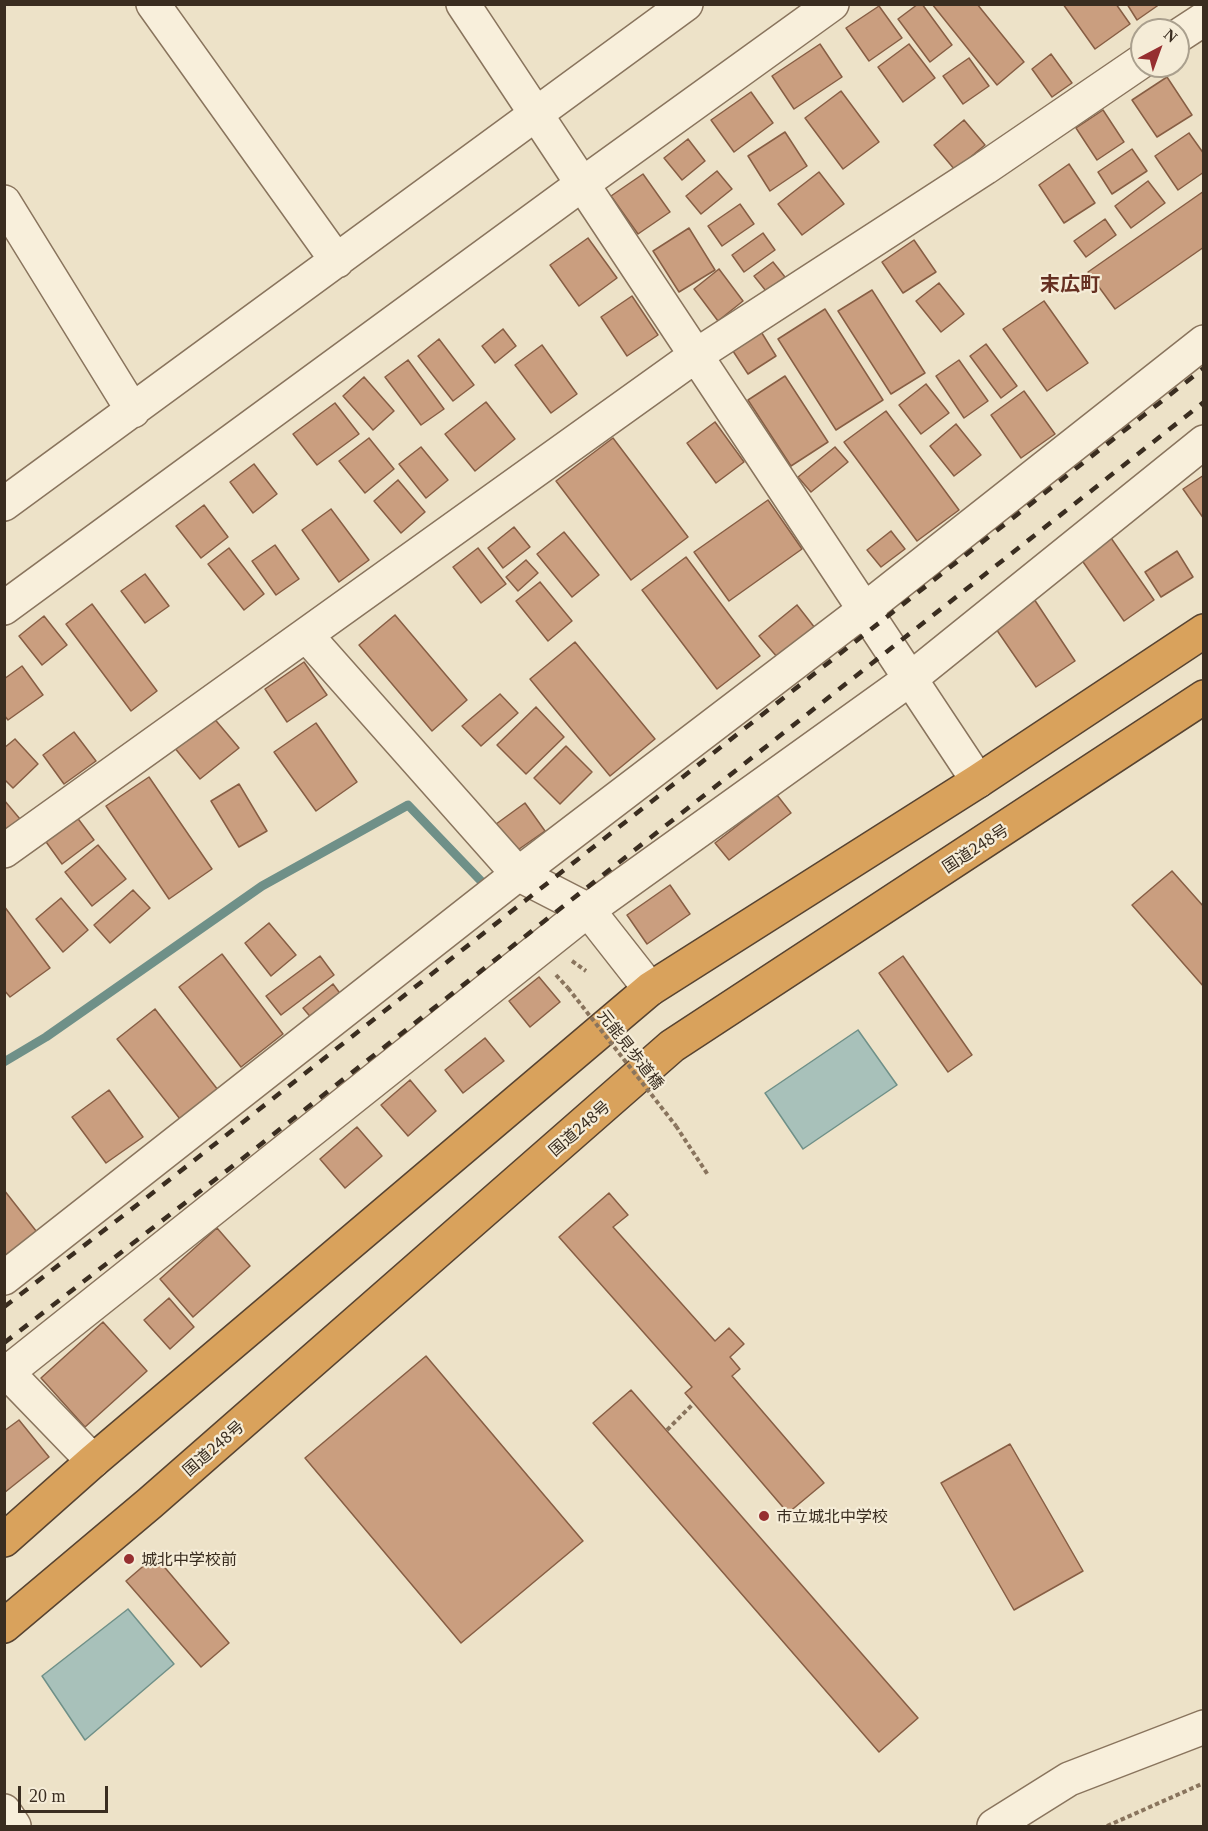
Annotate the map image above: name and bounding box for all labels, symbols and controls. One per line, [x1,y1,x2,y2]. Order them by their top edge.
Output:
north arrow [1130,18,1190,78]
text: N [1161,25,1181,46]
district label: 末広町 [1040,271,1100,295]
street label: 国道248号 [938,820,1012,876]
street label: 元能見歩道橋 [594,1005,668,1093]
street label: 国道248号 [545,1096,613,1160]
street label: 国道248号 [179,1416,247,1480]
place label: 市立城北中学校 [776,1506,888,1526]
marker: 市立城北中学校 [757,1509,771,1523]
place label: 城北中学校前 [141,1549,237,1569]
marker: 城北中学校前 [122,1552,136,1566]
scale bar [21,1774,111,1812]
text: 20 m [29,1786,66,1806]

